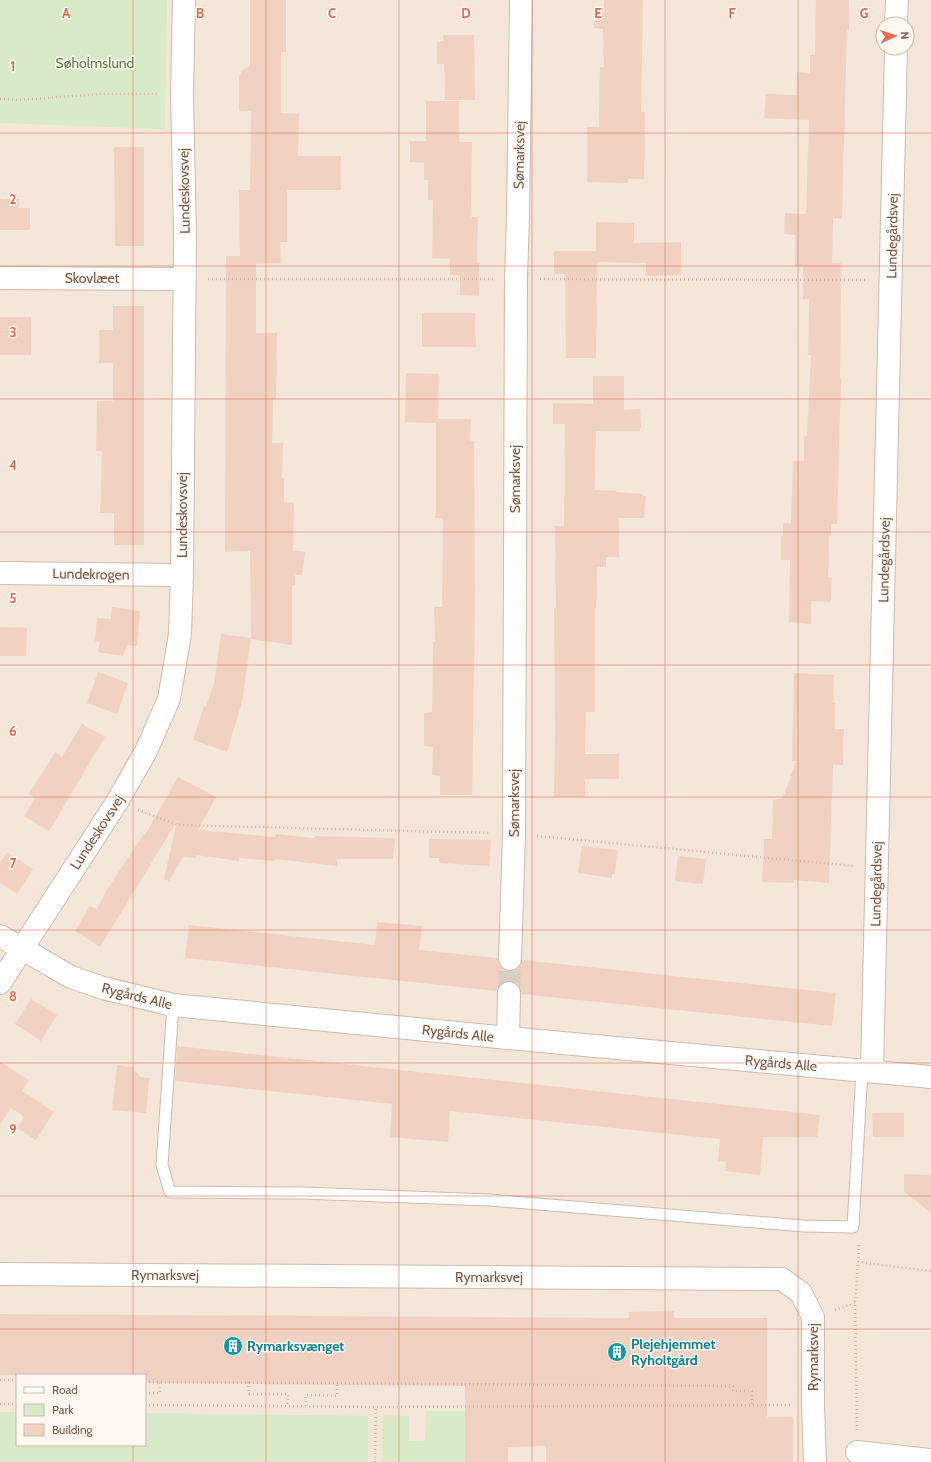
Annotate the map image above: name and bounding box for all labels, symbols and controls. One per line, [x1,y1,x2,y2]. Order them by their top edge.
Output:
text: A [62,5,71,21]
text: B [196,5,204,21]
text: C [328,5,336,21]
text: D [461,5,471,21]
text: E [594,5,602,21]
text: F [729,5,736,21]
text: G [860,5,869,21]
north arrow [875,16,915,56]
text: N [898,31,912,40]
park label: Søholmslund [56,54,134,72]
text: 1 [11,58,15,74]
street label: Sømarksvej [509,121,529,189]
street label: Lundeskovsvej [174,148,194,234]
text: 2 [10,191,17,207]
street label: Lundegårdsvej [882,193,902,279]
street label: Skovlæet [65,269,120,287]
text: 3 [9,324,17,340]
street label: Sømarksvej [506,445,524,513]
text: 4 [9,457,17,473]
street label: Lundeskovsvej [173,472,191,558]
street label: Lundegårdsvej [874,517,894,603]
street label: Lundekrogen [52,564,130,584]
text: 5 [10,590,17,606]
text: 6 [9,723,17,739]
street label: Sømarksvej [505,769,523,837]
street label: Lundeskovsvej [66,791,128,873]
street label: Lundegårdsvej [866,841,886,927]
text: 7 [10,855,17,871]
street label: Rygårds Alle [100,979,174,1013]
text: 8 [9,988,17,1004]
street label: Rygårds Alle [421,1020,495,1046]
street label: Rygårds Alle [744,1051,818,1075]
text: 9 [9,1121,17,1137]
street label: Rymarksvej [131,1266,199,1284]
street label: Rymarksvej [455,1268,523,1286]
street label: Rymarksvej [804,1323,822,1391]
building icon: Rymarksvænget [222,1335,244,1357]
place label: Plejehjemmet Ryholtgård [631,1335,715,1369]
place label: Rymarksvænget [247,1337,344,1355]
building icon: Plejehjemmet Ryholtgård [606,1341,628,1363]
legend [16,1374,146,1446]
text: Road [52,1382,78,1397]
text: Park [52,1402,74,1417]
text: Building [52,1422,94,1437]

